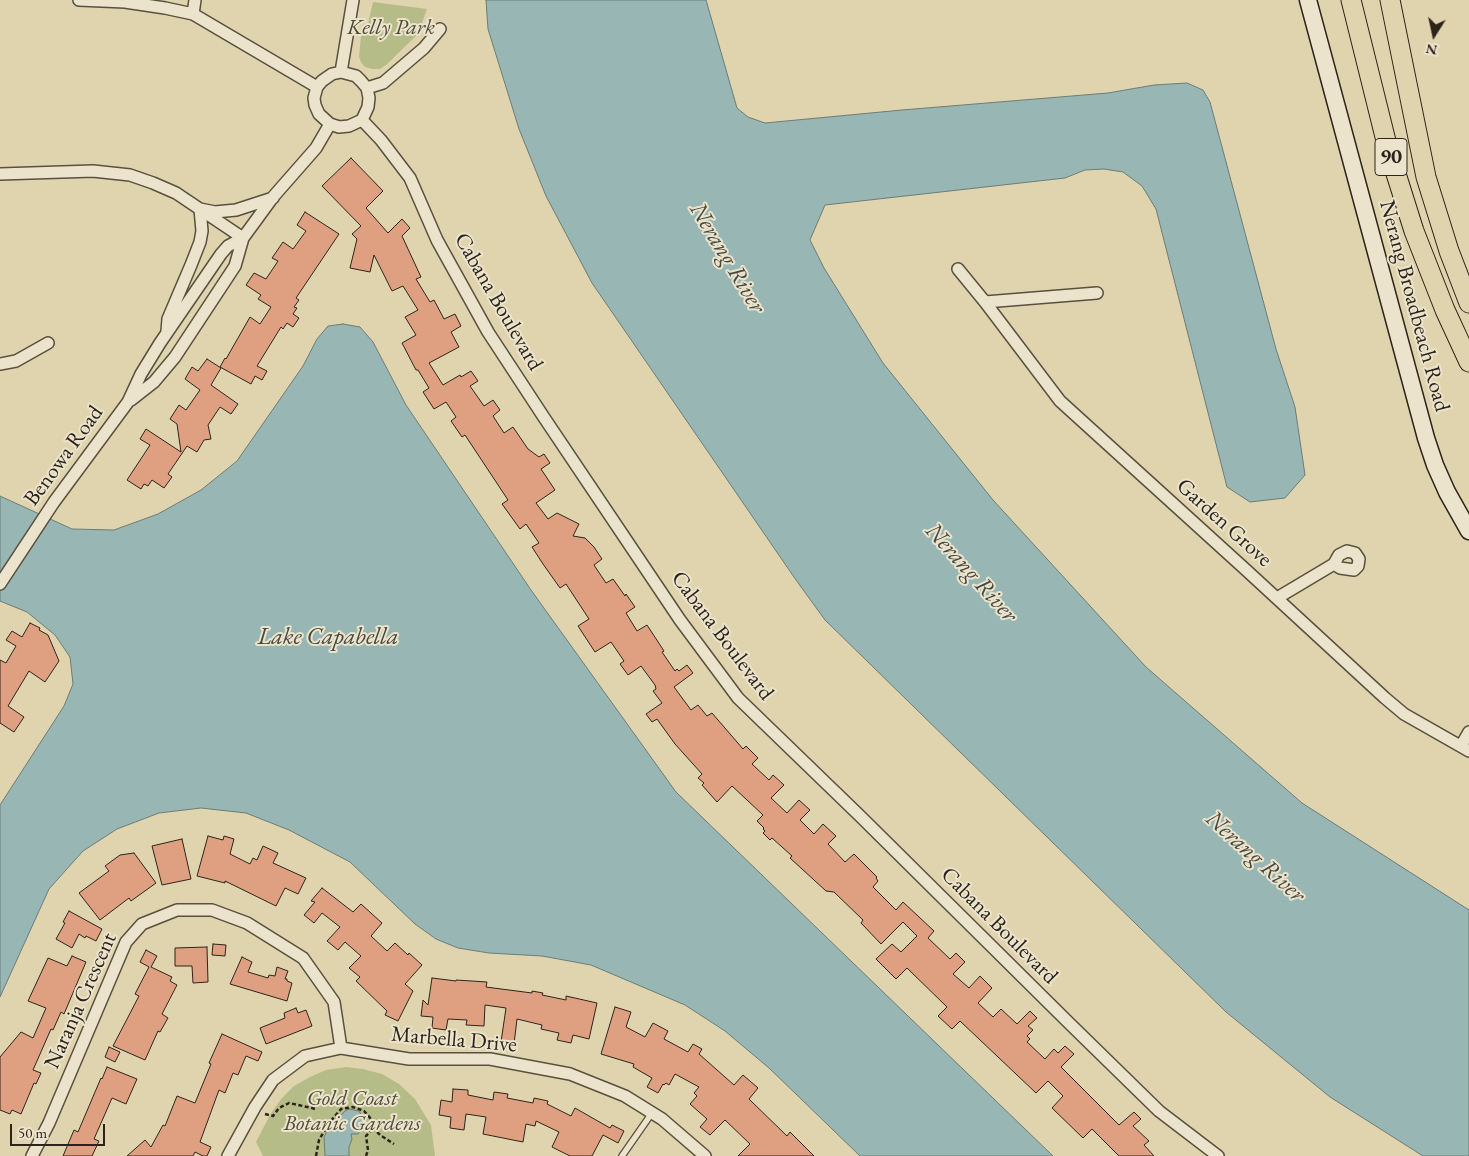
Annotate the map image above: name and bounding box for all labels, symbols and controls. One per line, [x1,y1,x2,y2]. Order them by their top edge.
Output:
north arrow [1409,10,1459,60]
park label: Kelly Park [347,15,435,41]
text: N [1424,40,1439,60]
road number: 90 [1375,138,1407,176]
water label: Nerang River [683,197,771,319]
street label: Nerang Broadbeach Road [1373,197,1455,415]
street label: Cabana Boulevard [448,228,548,376]
street label: Benowa Road [19,401,109,511]
street label: Garden Grove [1171,473,1277,573]
water label: Nerang River [919,517,1023,629]
street label: Cabana Boulevard [665,566,779,706]
water label: Lake Capabella [257,623,399,651]
water label: Nerang River [1199,805,1311,909]
street label: Cabana Boulevard [935,862,1063,990]
street label: Naranja Crescent [39,929,123,1073]
street label: Marbella Drive [390,1021,518,1059]
park label: Gold Coast Botanic Gardens [284,1086,420,1138]
scale bar [12,1114,108,1146]
text: 50 m [18,1123,47,1142]

